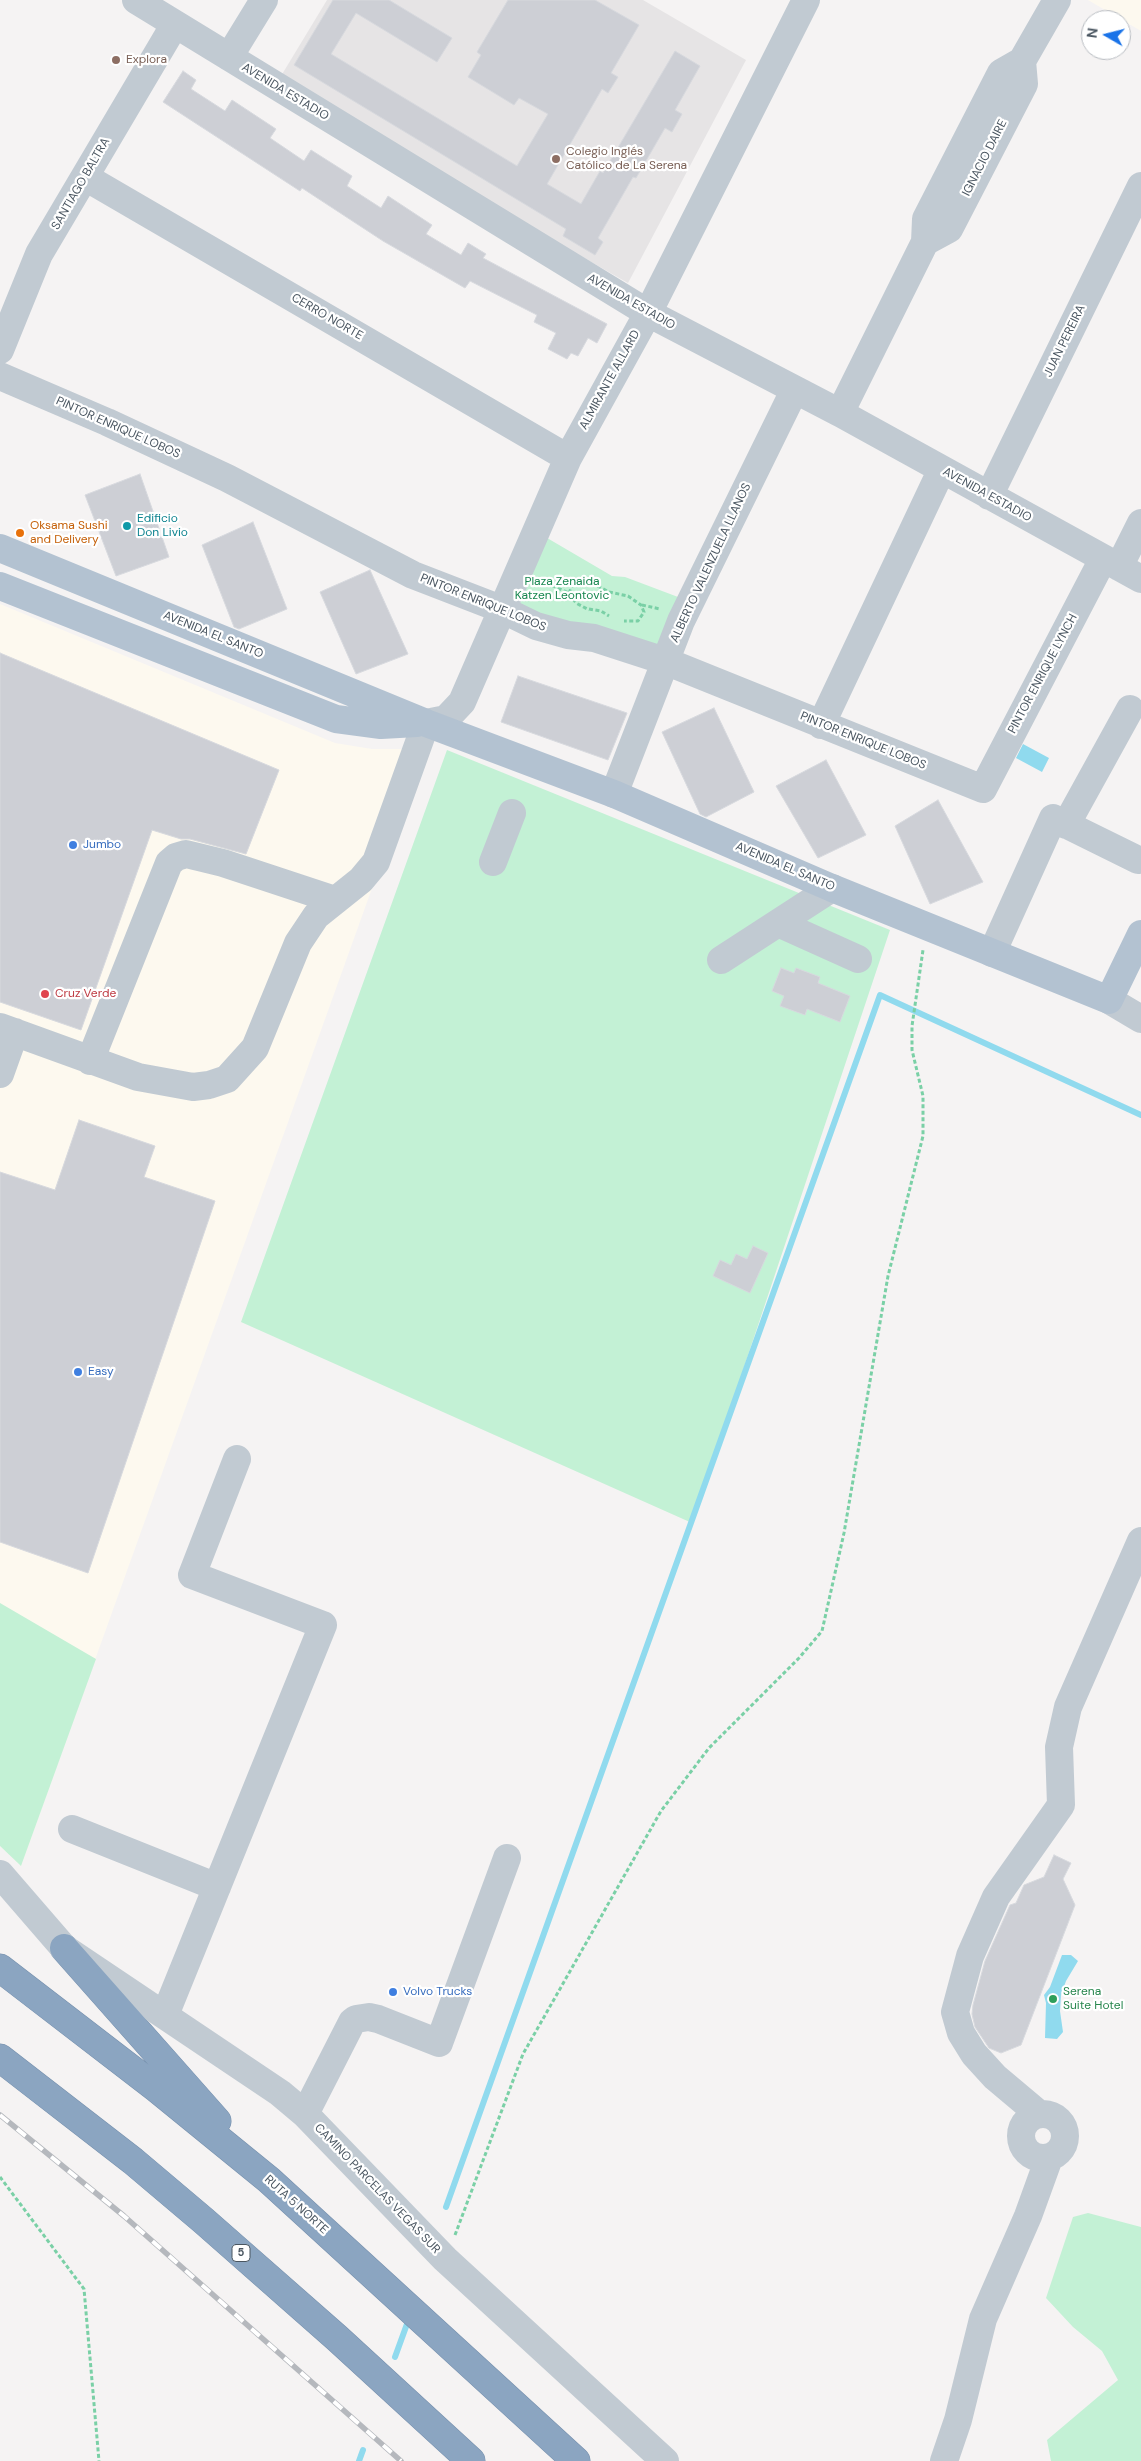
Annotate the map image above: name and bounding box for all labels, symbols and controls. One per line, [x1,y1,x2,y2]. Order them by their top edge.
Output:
north arrow [1081,10,1131,60]
text: N [1083,27,1102,39]
place label: Explora [126,53,167,67]
marker: Explora [110,54,122,66]
street label: AVENIDA ESTADIO [239,60,331,124]
street label: IGNACIO DAIRE [960,117,1010,199]
street label: SANTIAGO BALTRA [49,135,113,233]
place label: Colegio Inglés Católico de La Serena [566,145,687,173]
marker: Colegio Inglés Católico de La Serena [550,153,562,165]
street label: AVENIDA ESTADIO [584,271,678,333]
street label: CERRO NORTE [289,291,365,343]
street label: JUAN PEREIRA [1041,303,1089,379]
street label: ALMIRANTE ALLARD [577,328,643,432]
street label: PINTOR ENRIQUE LOBOS [54,394,182,462]
street label: AVENIDA ESTADIO [940,465,1034,525]
street label: ALBERTO VALENZUELA LLANOS [668,481,754,645]
place label: Edificio Don Livio [137,512,188,540]
place label: Oksama Sushi and Delivery [30,519,108,547]
marker: Edificio Don Livio [121,520,133,532]
marker: Oksama Sushi and Delivery [14,527,26,539]
street label: PINTOR ENRIQUE LOBOS [418,571,548,635]
park label: Plaza Zenaida Katzen Leontovic [515,575,609,603]
street label: AVENIDA EL SANTO [161,608,265,662]
street label: PINTOR ENRIQUE LYNCH [1005,612,1081,736]
street label: PINTOR ENRIQUE LOBOS [798,709,928,773]
place label: Jumbo [83,838,121,852]
marker: Jumbo [67,839,79,851]
street label: AVENIDA EL SANTO [733,840,837,894]
place label: Cruz Verde [55,987,116,1001]
marker: Cruz Verde [39,988,51,1000]
place label: Easy [88,1365,114,1379]
marker: Easy [72,1366,84,1378]
place label: Volvo Trucks [403,1985,472,1999]
place label: Serena Suite Hotel [1063,1985,1123,2013]
marker: Volvo Trucks [387,1986,399,1998]
marker: Serena Suite Hotel [1047,1993,1059,2005]
street label: CAMINO PARCELAS VEGAS SUR [311,2121,443,2257]
street label: RUTA 5 NORTE [261,2173,331,2237]
road number: 5 [232,2244,250,2262]

